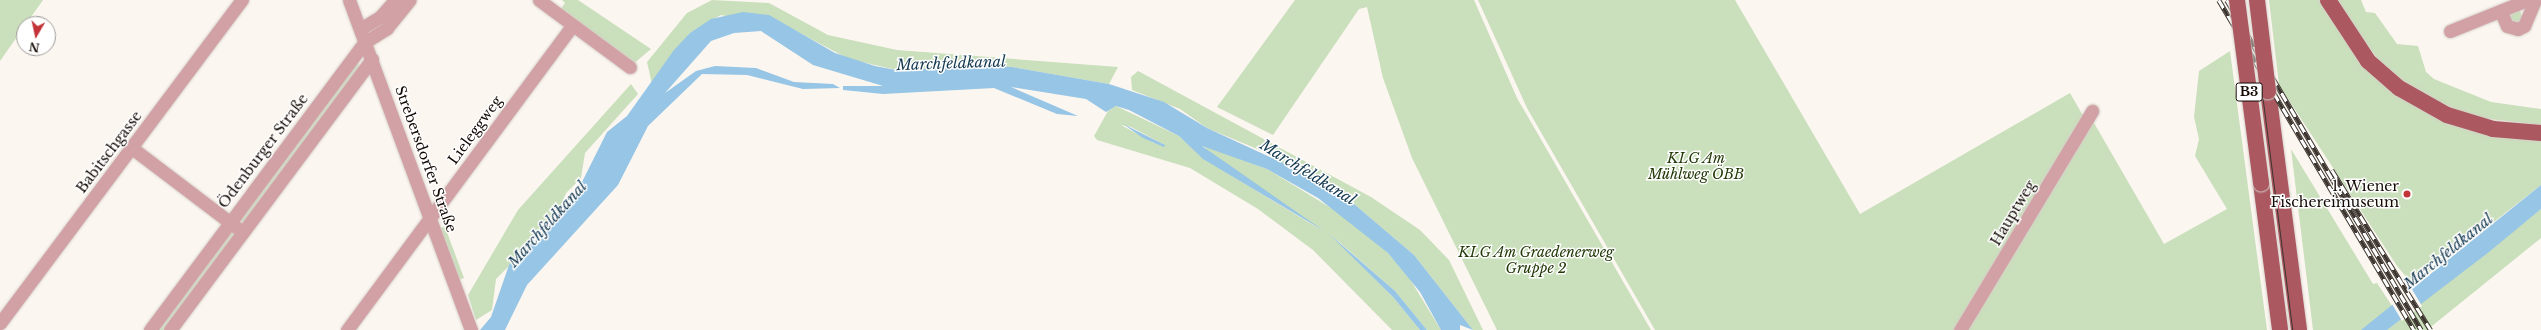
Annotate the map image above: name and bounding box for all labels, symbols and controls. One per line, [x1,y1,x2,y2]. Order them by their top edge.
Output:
north arrow [16,16,56,56]
text: N [28,39,40,55]
water label: Marchfeldkanal [896,52,1006,74]
road number: B3 [2235,81,2263,103]
street label: Strebersdorfer Straße [392,83,460,235]
street label: Ödenburger Straße [215,90,311,212]
street label: Lieleggweg [445,93,505,167]
street label: Babitschgasse [73,108,145,196]
water label: Marchfeldkanal [1257,135,1359,209]
park label: KLG Am Mühlweg ÖBB [1648,150,1744,182]
water label: Marchfeldkanal [504,177,590,271]
street label: Hauptweg [1987,177,2039,249]
place label: 1. Wiener Fischereimuseum [2271,178,2399,210]
marker: 1. Wiener Fischereimuseum [2402,189,2412,199]
water label: Marchfeldkanal [2400,210,2496,292]
park label: KLG Am Graedenerweg Gruppe 2 [1458,244,1614,276]

